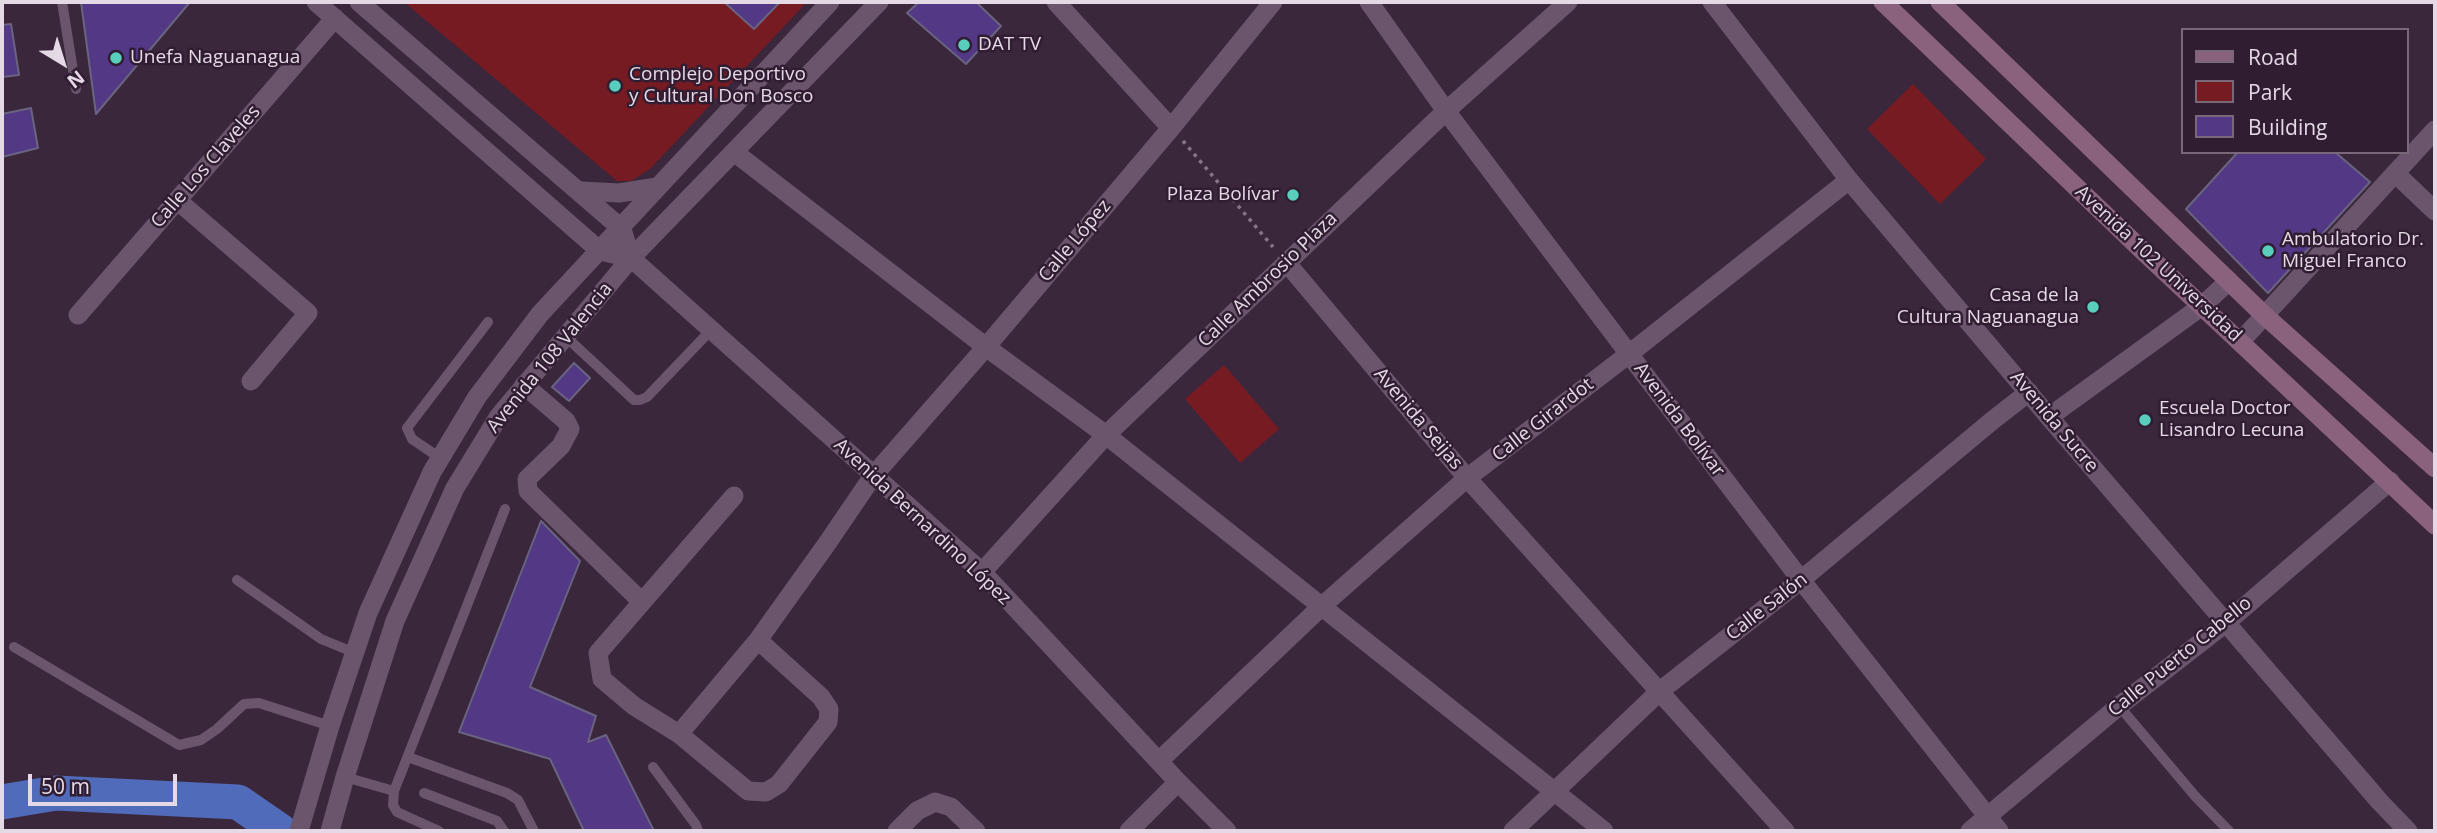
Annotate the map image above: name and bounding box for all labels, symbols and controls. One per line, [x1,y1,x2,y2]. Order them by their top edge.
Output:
north arrow [28,28,98,98]
legend [2182,28,2409,154]
place label: DAT TV [978,34,1041,56]
marker: DAT TV [956,37,972,53]
text: Road [2248,43,2298,71]
place label: Unefa Naguanagua [130,47,300,69]
marker: Unefa Naguanagua [108,50,124,66]
place label: Complejo Deportivo y Cultural Don Bosco [629,64,813,108]
text: N [62,65,90,95]
marker: Complejo Deportivo y Cultural Don Bosco [607,78,623,94]
text: Park [2248,78,2292,106]
street label: Calle Los Claveles [147,101,265,233]
text: Building [2248,113,2327,141]
street label: Avenida 102 Universidad [2070,181,2246,347]
place label: Plaza Bolívar [1167,184,1279,206]
marker: Plaza Bolívar [1285,187,1301,203]
street label: Calle López [1034,195,1116,287]
street label: Calle Ambrosio Plaza [1194,208,1342,352]
place label: Ambulatorio Dr. Miguel Franco [2282,229,2424,273]
marker: Ambulatorio Dr. Miguel Franco [2260,243,2276,259]
street label: Avenida 108 Valencia [482,278,618,438]
place label: Casa de la Cultura Naguanagua [1897,285,2079,329]
marker: Casa de la Cultura Naguanagua [2085,299,2101,315]
street label: Avenida Bolívar [1629,358,1729,482]
street label: Avenida Seijas [1369,363,1467,475]
street label: Avenida Sucre [2005,367,2103,477]
street label: Calle Girardot [1488,373,1598,467]
place label: Escuela Doctor Lisandro Lecuna [2159,398,2304,442]
marker: Escuela Doctor Lisandro Lecuna [2137,412,2153,428]
street label: Avenida Bernardino López [829,434,1015,610]
street label: Calle Salón [1722,568,1812,646]
street label: Calle Puerto Cabello [2104,592,2256,722]
scale bar [32,760,180,804]
text: 50 m [41,772,90,800]

